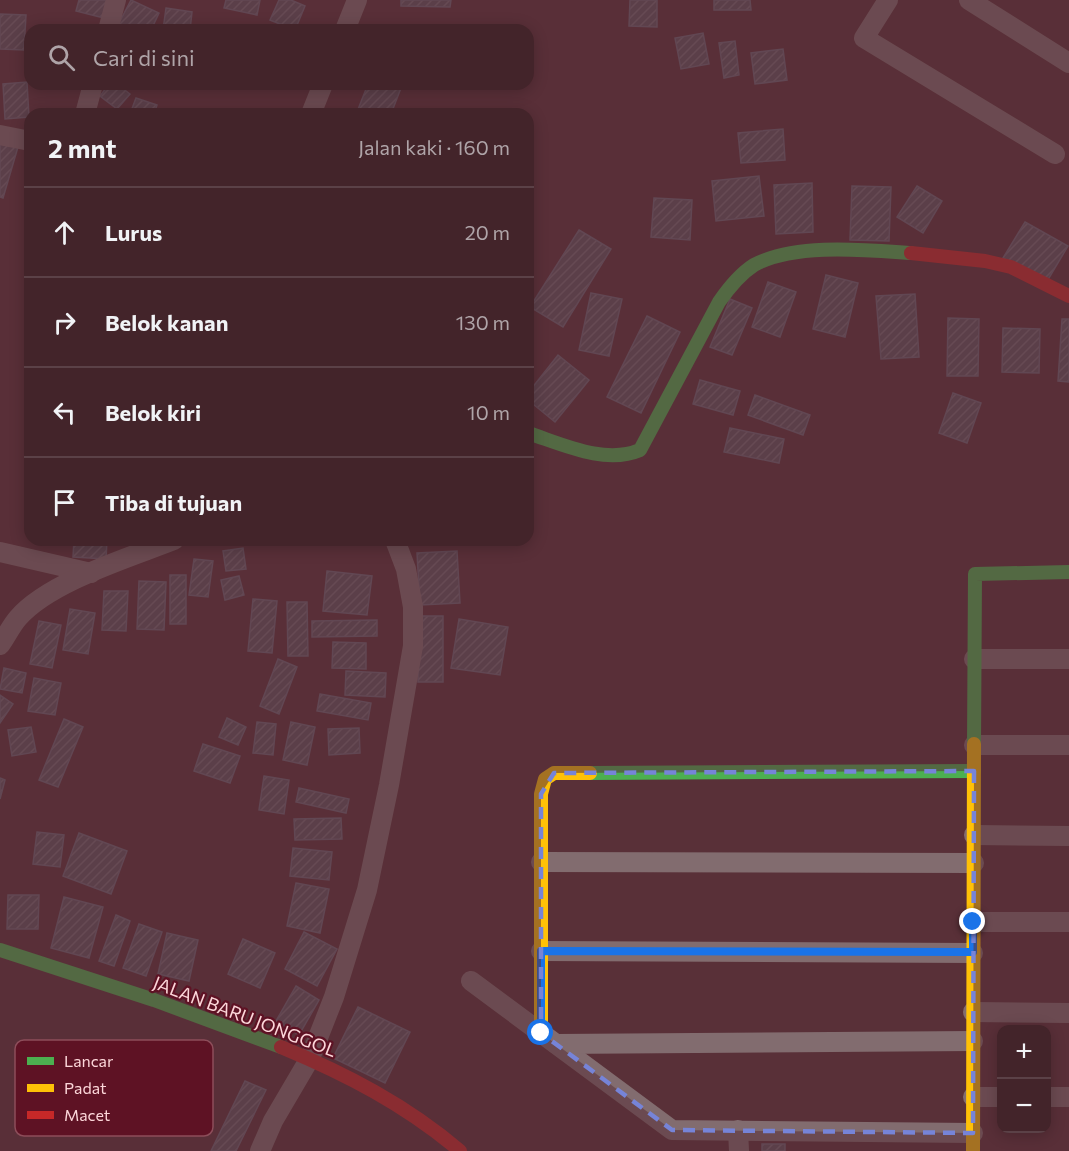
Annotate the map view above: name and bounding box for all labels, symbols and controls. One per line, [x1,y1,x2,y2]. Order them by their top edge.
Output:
search box [24,24,534,90]
icon: search [45,41,78,74]
text: Cari di sini [93,44,195,71]
text: 2 mnt [48,132,116,163]
text: Jalan kaki · 160 m [358,135,510,159]
icon: ahead [48,216,81,249]
text: Lurus [105,219,162,246]
text: 20 m [465,220,510,244]
icon: right [48,306,81,339]
text: Belok kanan [105,309,228,336]
text: 130 m [456,310,510,334]
icon: left [48,396,81,429]
text: Belok kiri [105,399,201,426]
text: 10 m [467,400,510,424]
icon: arrive [48,486,81,519]
text: Tiba di tujuan [105,489,242,516]
route end [959,908,985,934]
street label: JALAN BARU JONGGOL [150,971,340,1061]
route start [527,1019,553,1045]
map controls [997,1025,1051,1133]
button: + [997,1025,1051,1079]
legend [15,1040,213,1136]
text: Lancar [64,1051,114,1070]
text: Padat [64,1078,107,1097]
button: − [997,1079,1051,1133]
text: Macet [64,1105,111,1124]

